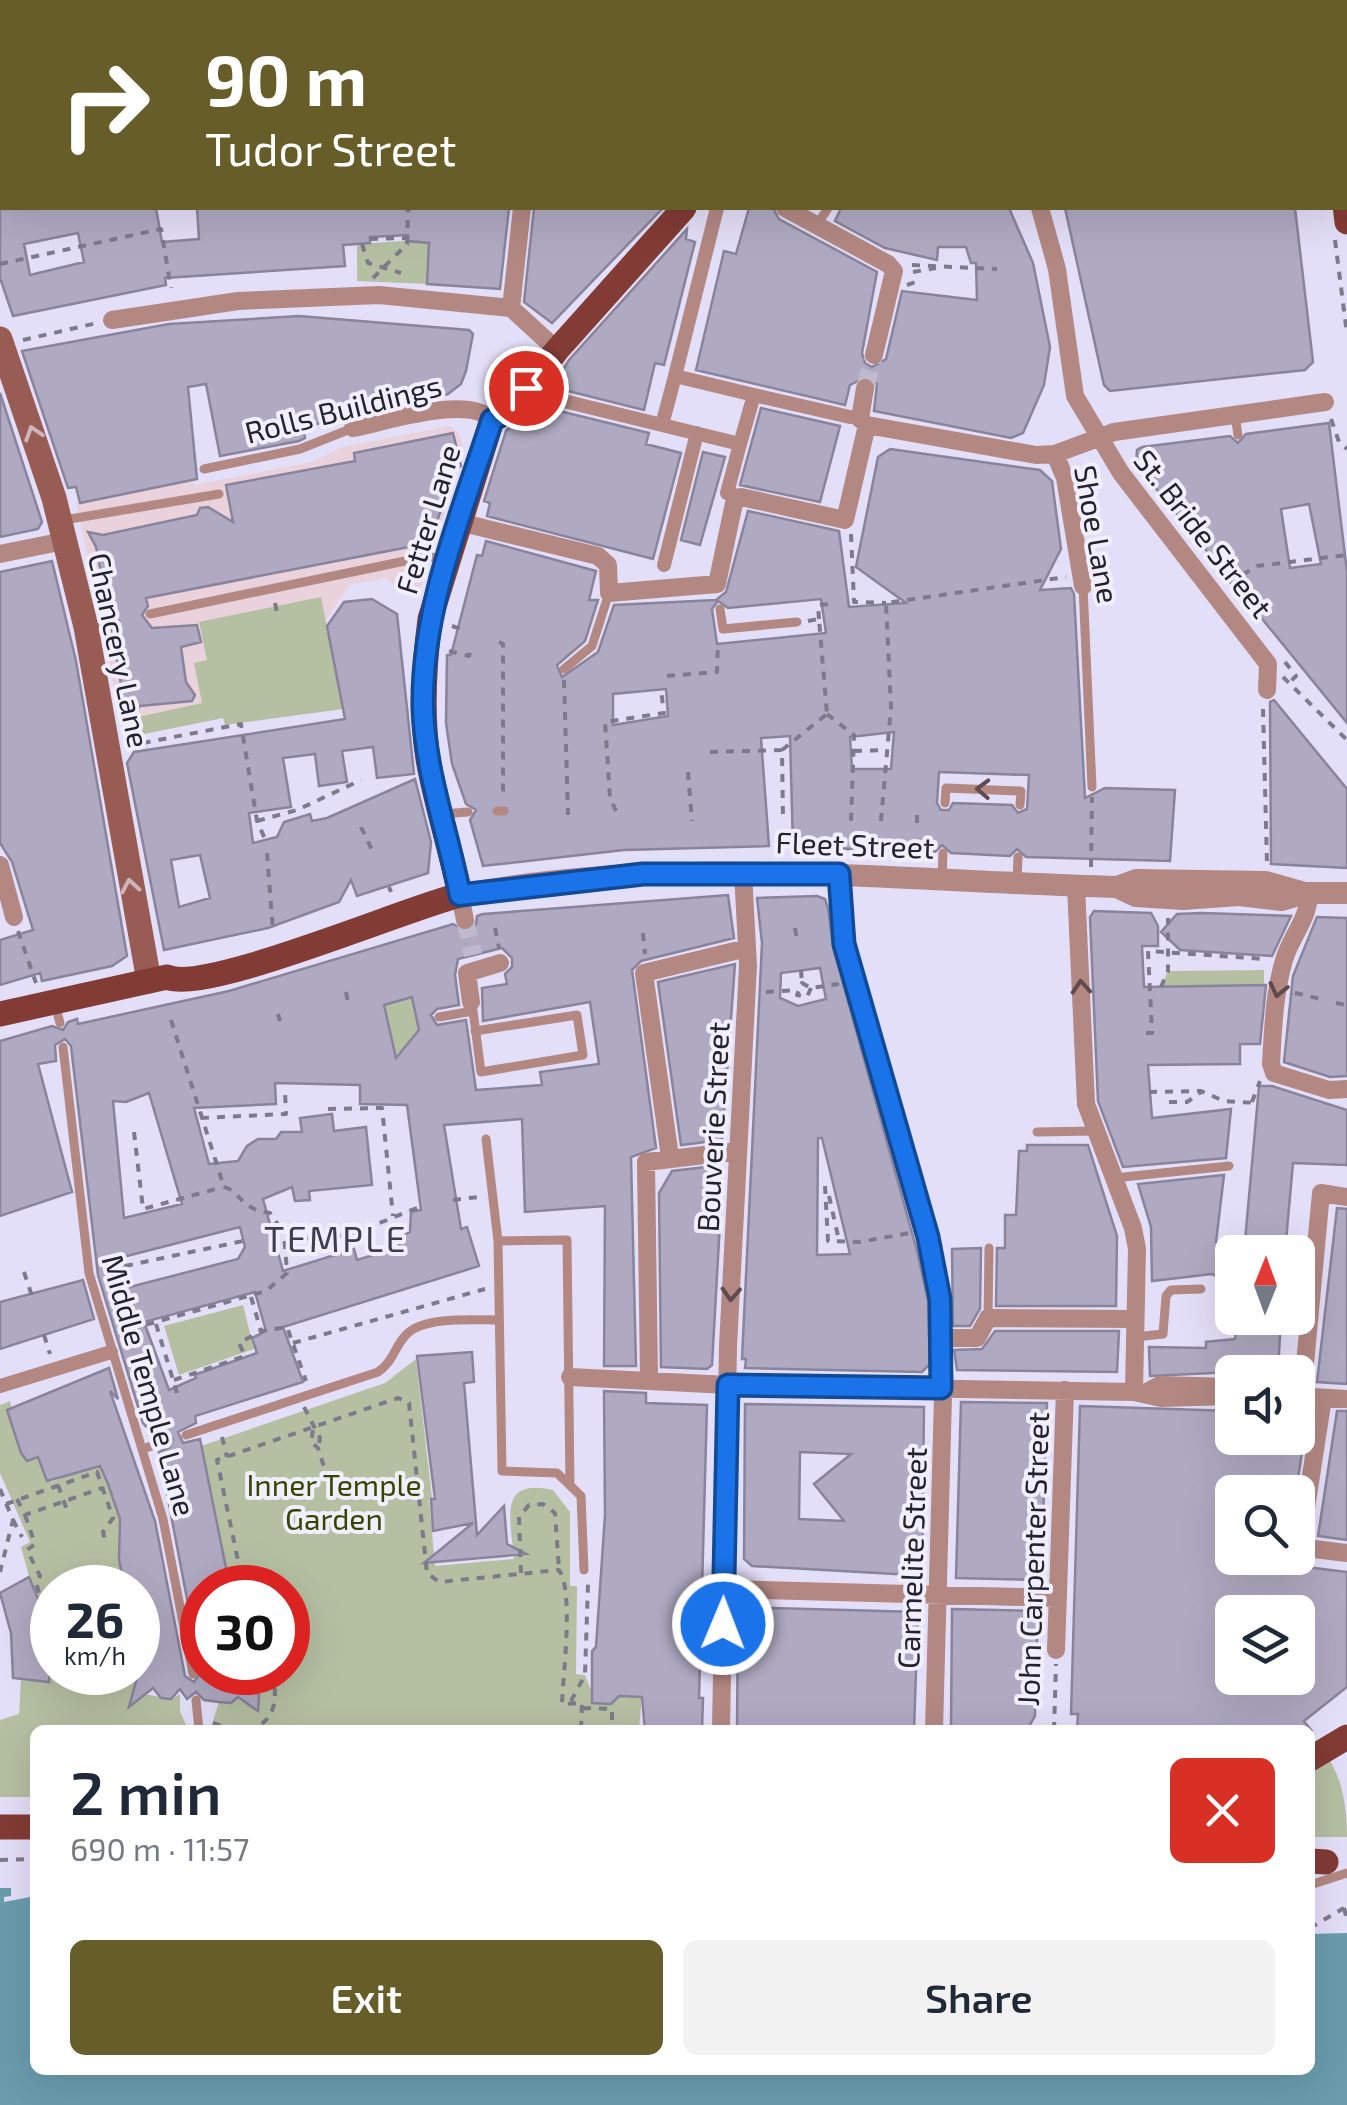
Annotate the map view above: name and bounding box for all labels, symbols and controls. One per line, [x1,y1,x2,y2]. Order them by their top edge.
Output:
text: 90 m [205,36,367,120]
icon: right [40,40,170,170]
text: Tudor Street [205,121,456,175]
pin [484,346,569,431]
icon: arrive [499,361,554,416]
street label: Rolls Buildings [241,366,445,450]
one-way arrow [24,426,44,443]
street label: Fetter Lane [387,440,467,598]
street label: St. Bride Street [1127,442,1281,624]
street label: Shoe Lane [1068,462,1128,606]
street label: Chancery Lane [82,549,158,751]
one-way arrow [975,779,991,800]
street label: Fleet Street [775,823,935,865]
one-way arrow [120,877,141,894]
one-way arrow [1071,979,1092,995]
one-way arrow [1269,981,1290,998]
street label: Bouverie Street [689,1021,735,1233]
district label: TEMPLE [264,1217,408,1259]
north arrow [1215,1235,1315,1335]
map controls [1215,1235,1315,1695]
street label: Middle Temple Lane [95,1250,205,1520]
one-way arrow [721,1286,742,1302]
button: sound [1215,1355,1315,1455]
street label: John Carpenter Street [1009,1411,1055,1707]
street label: Carmelite Street [889,1446,933,1670]
park label: Inner Temple Garden [246,1466,422,1536]
button: search [1215,1475,1315,1575]
speed limit sign: 30 [180,1565,310,1695]
position arrow [671,1572,775,1676]
text: 26 [66,1588,124,1648]
button: layers [1215,1595,1315,1695]
text: km/h [64,1640,126,1670]
text: 2 min [70,1755,222,1827]
button: close [1170,1758,1275,1863]
text: 690 m · 11:57 [70,1829,249,1867]
button: Exit [70,1940,663,2055]
button: Share [683,1940,1275,2055]

